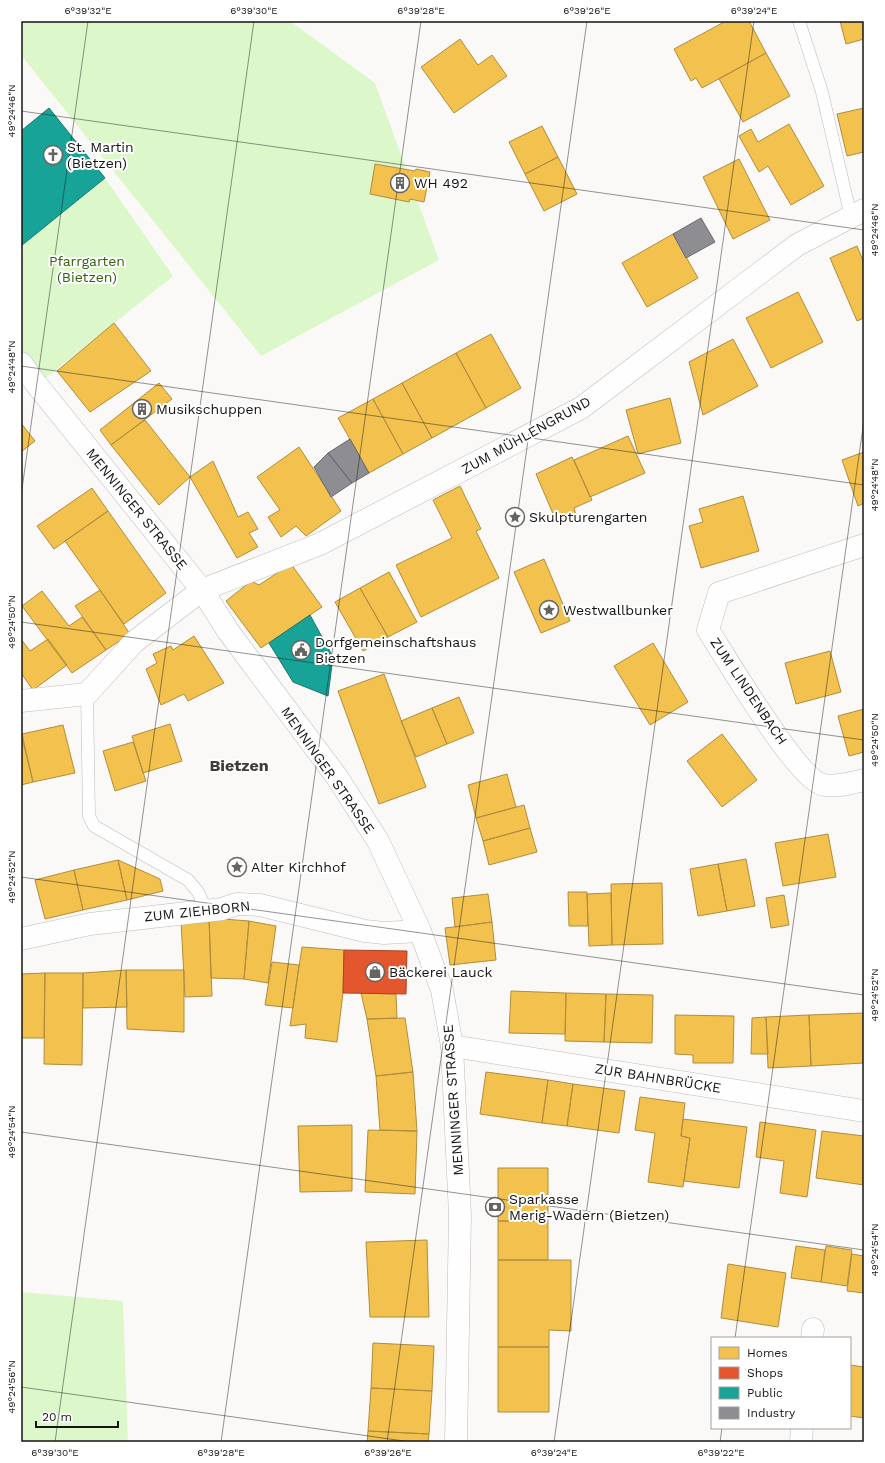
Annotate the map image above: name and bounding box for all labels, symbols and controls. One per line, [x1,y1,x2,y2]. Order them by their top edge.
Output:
text: 6°39'32"E [64,5,112,16]
text: 6°39'30"E [230,5,278,16]
text: 6°39'28"E [397,5,445,16]
text: 6°39'26"E [563,5,611,16]
text: 6°39'24"E [731,5,777,16]
text: 49°24'46"N [6,84,17,138]
place label: St. Martin (Bietzen) [67,139,134,171]
church icon: St. Martin (Bietzen) [42,144,64,166]
building icon: WH 492 [389,172,411,194]
place label: WH 492 [414,175,468,191]
text: 49°24'46"N [869,203,880,257]
park label: Pfarrgarten (Bietzen) [49,253,125,285]
text: 49°24'48"N [6,340,17,394]
street label: ZUM MÜHLENGRUND [459,393,593,477]
building icon: Musikschuppen [131,398,153,420]
place label: Musikschuppen [156,401,262,417]
street label: MENNINGER STRASSE [83,445,191,573]
text: 49°24'48"N [869,458,880,512]
place icon: Skulpturengarten [504,506,526,528]
place label: Skulpturengarten [529,509,648,525]
text: 49°24'50"N [6,595,17,649]
place icon: Westwallbunker [538,599,560,621]
place label: Westwallbunker [563,602,673,618]
place label: Dorfgemeinschaftshaus Bietzen [315,634,476,666]
street label: ZUM LINDENBACH [707,635,791,747]
public building icon: Dorfgemeinschaftshaus Bietzen [290,639,312,661]
street label: MENNINGER STRASSE [278,703,378,837]
text: 49°24'50"N [869,713,880,767]
district label: Bietzen [209,756,269,775]
text: 49°24'52"N [6,850,17,904]
place icon: Alter Kirchhof [226,856,248,878]
place label: Alter Kirchhof [251,859,346,875]
street label: ZUM ZIEHBORN [143,897,251,925]
shop icon: Bäckerei Lauck [364,961,386,983]
place label: Bäckerei Lauck [389,964,493,980]
text: 49°24'52"N [869,968,880,1022]
street label: MENNINGER STRASSE [440,1024,466,1176]
street label: ZUR BAHNBRÜCKE [594,1060,722,1096]
text: 49°24'54"N [6,1105,17,1159]
place label: Sparkasse Merig-Wadern (Bietzen) [509,1191,669,1223]
bank icon: Sparkasse Merig-Wadern (Bietzen) [484,1196,506,1218]
text: 49°24'54"N [869,1223,880,1277]
legend [711,1337,851,1429]
text: Homes [747,1346,788,1360]
text: 49°24'56"N [6,1360,17,1414]
text: Shops [747,1366,783,1380]
text: Public [747,1386,783,1400]
scale bar [36,1403,118,1429]
text: Industry [747,1406,796,1420]
text: 20 m [42,1410,72,1424]
text: 6°39'30"E [31,1447,79,1458]
text: 6°39'28"E [197,1447,245,1458]
text: 6°39'26"E [364,1447,412,1458]
text: 6°39'24"E [531,1447,577,1458]
text: 6°39'22"E [697,1447,745,1458]

